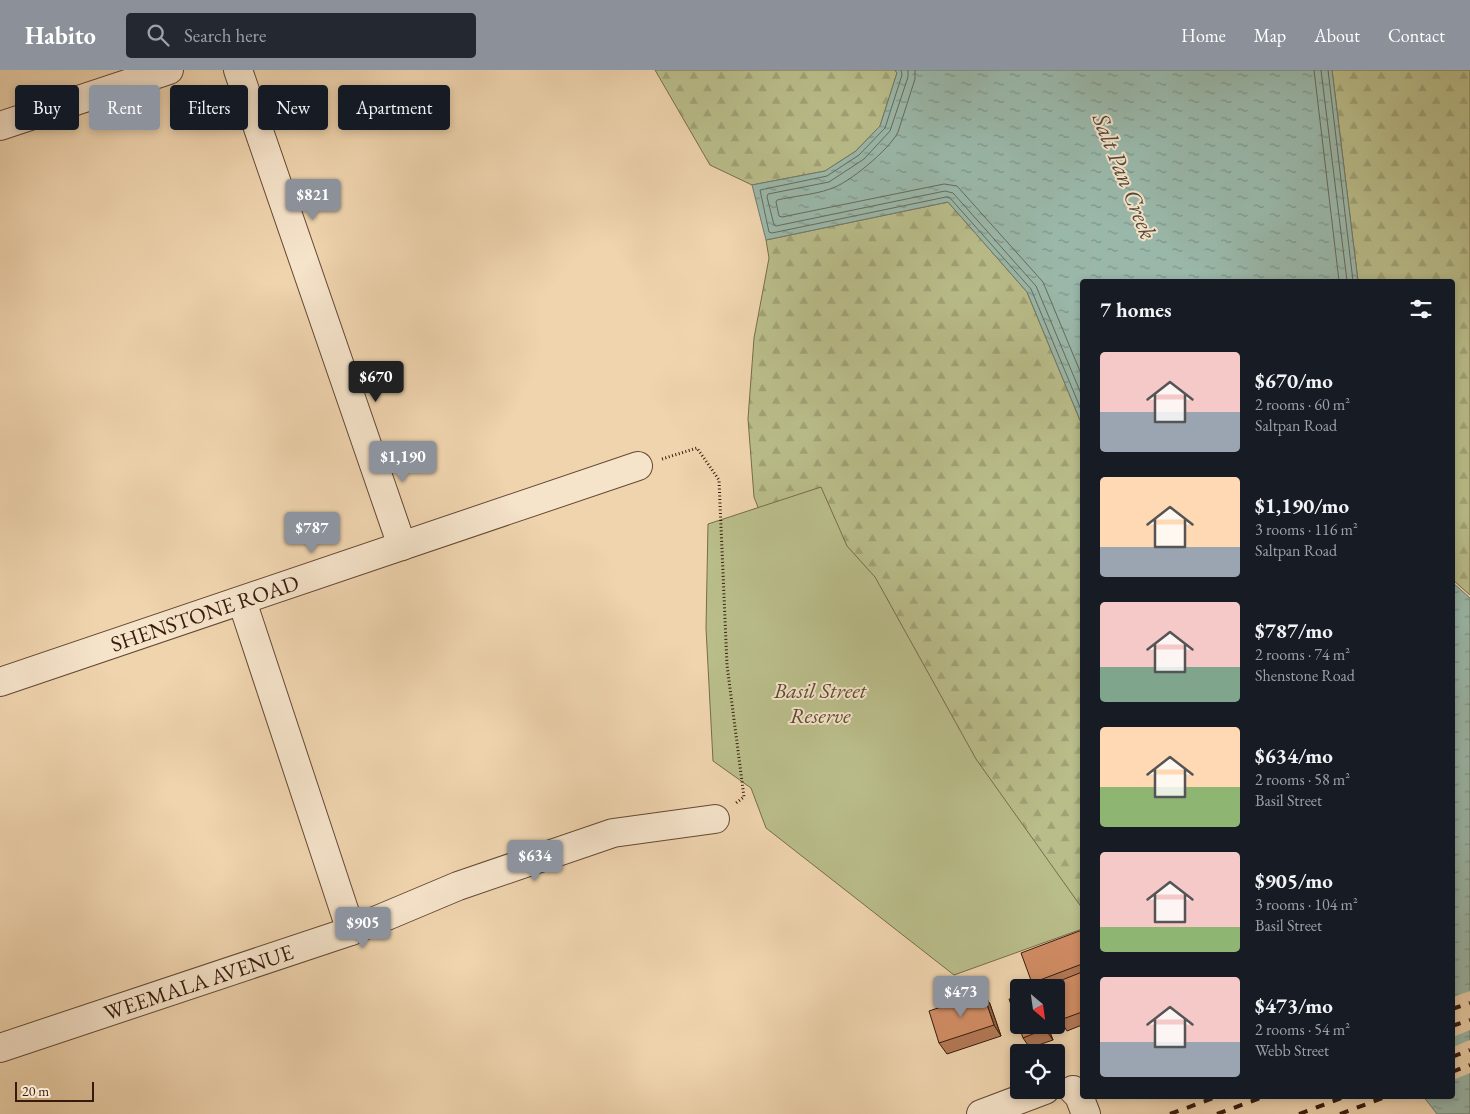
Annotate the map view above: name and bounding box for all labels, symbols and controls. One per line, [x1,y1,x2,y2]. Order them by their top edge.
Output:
search box [126,13,476,58]
text: Habito [25,20,96,51]
icon: search [144,21,172,49]
text: Search here [184,23,266,48]
text: Home [1181,24,1226,47]
text: Map [1254,24,1286,47]
text: About [1314,24,1360,47]
text: Contact [1388,24,1445,47]
chip: Buy [15,85,79,130]
chip: Rent [89,85,160,130]
chip: Filters [170,85,248,130]
chip: New [258,85,328,130]
chip: Apartment [338,85,450,130]
water label: Salt Pan Creek [1085,107,1164,244]
pin: $821 [283,178,343,221]
text: $821 [297,184,329,205]
icon: filters [1407,295,1435,323]
text: 7 homes [1100,296,1172,323]
pin: $670 [346,360,406,403]
text: $670 [360,366,392,387]
text: $670/mo [1255,367,1333,394]
icon: home [1140,372,1200,432]
text: 2 rooms · 60 m² [1255,394,1350,415]
text: Saltpan Road [1255,415,1337,436]
pin: $1,190 [362,440,444,483]
text: $1,190 [380,446,426,467]
text: $1,190/mo [1255,492,1349,519]
icon: home [1140,497,1200,557]
pin: $787 [282,512,342,554]
text: $787 [296,517,328,538]
text: 3 rooms · 116 m² [1255,519,1358,540]
text: Saltpan Road [1255,540,1337,561]
street label: SHENSTONE ROAD [107,567,303,658]
text: $787/mo [1255,617,1333,644]
icon: home [1140,622,1200,682]
text: 2 rooms · 74 m² [1255,644,1350,665]
text: Shenstone Road [1255,665,1355,686]
park label: Basil Street Reserve [773,676,868,730]
text: $634/mo [1255,742,1333,769]
icon: home [1140,747,1200,807]
text: 2 rooms · 58 m² [1255,769,1350,790]
text: Basil Street [1255,790,1322,811]
pin: $634 [505,840,565,882]
text: $634 [519,845,551,866]
text: $905/mo [1255,867,1333,894]
icon: home [1140,872,1200,932]
text: 3 rooms · 104 m² [1255,894,1358,915]
pin: $905 [333,906,393,949]
text: $905 [347,912,379,933]
text: Basil Street [1255,915,1322,936]
street label: WEEMALA AVENUE [100,937,297,1027]
pin: $473 [931,976,991,1018]
north arrow [1010,979,1065,1034]
map controls [1010,979,1065,1099]
text: $473 [945,981,977,1002]
text: $473/mo [1255,992,1333,1019]
icon: home [1140,997,1200,1057]
text: 2 rooms · 54 m² [1255,1019,1350,1040]
text: Webb Street [1255,1040,1329,1061]
button: locate [1010,1044,1065,1099]
scale bar [15,1079,94,1102]
text: 20 m [22,1082,49,1100]

